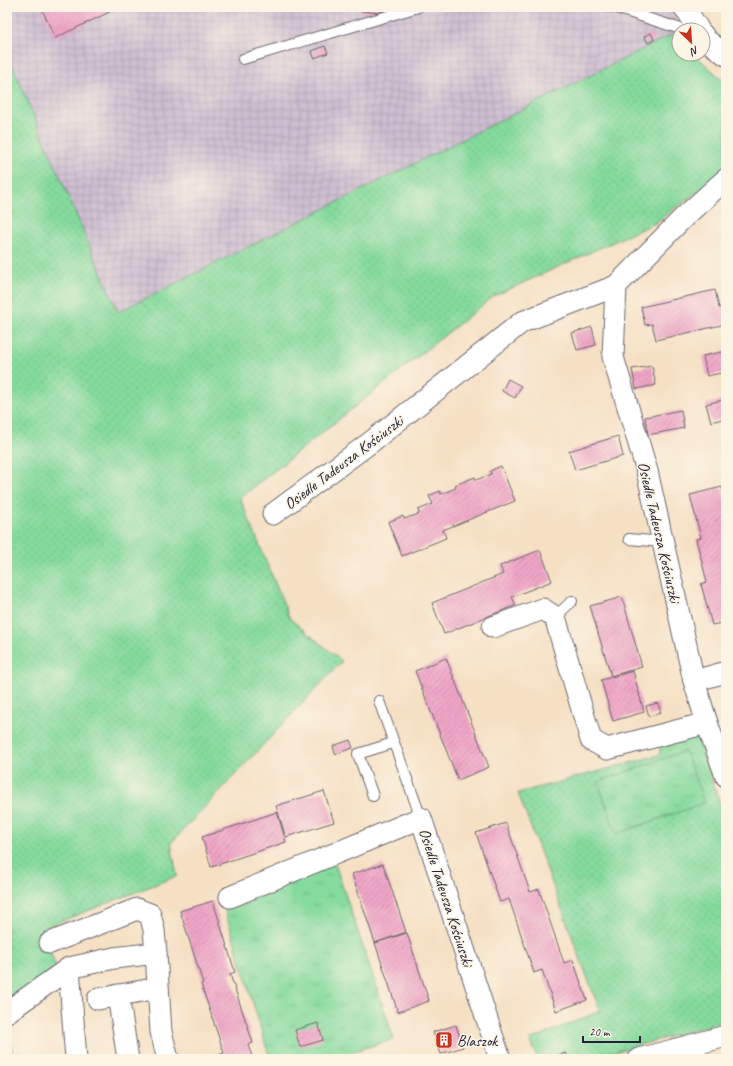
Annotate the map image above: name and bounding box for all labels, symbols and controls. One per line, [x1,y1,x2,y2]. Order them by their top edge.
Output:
north arrow [671,22,711,62]
text: N [687,43,701,60]
street label: Osiedle Tadeusza Kościuszki [280,410,409,514]
street label: Osiedle Tadeusza Kościuszki [633,460,685,606]
street label: Osiedle Tadeusza Kościuszki [414,826,478,971]
scale bar [583,1018,640,1044]
text: 20 m [589,1024,611,1040]
building icon: Blaszok [434,1030,454,1050]
place label: Blaszok [457,1031,498,1051]

